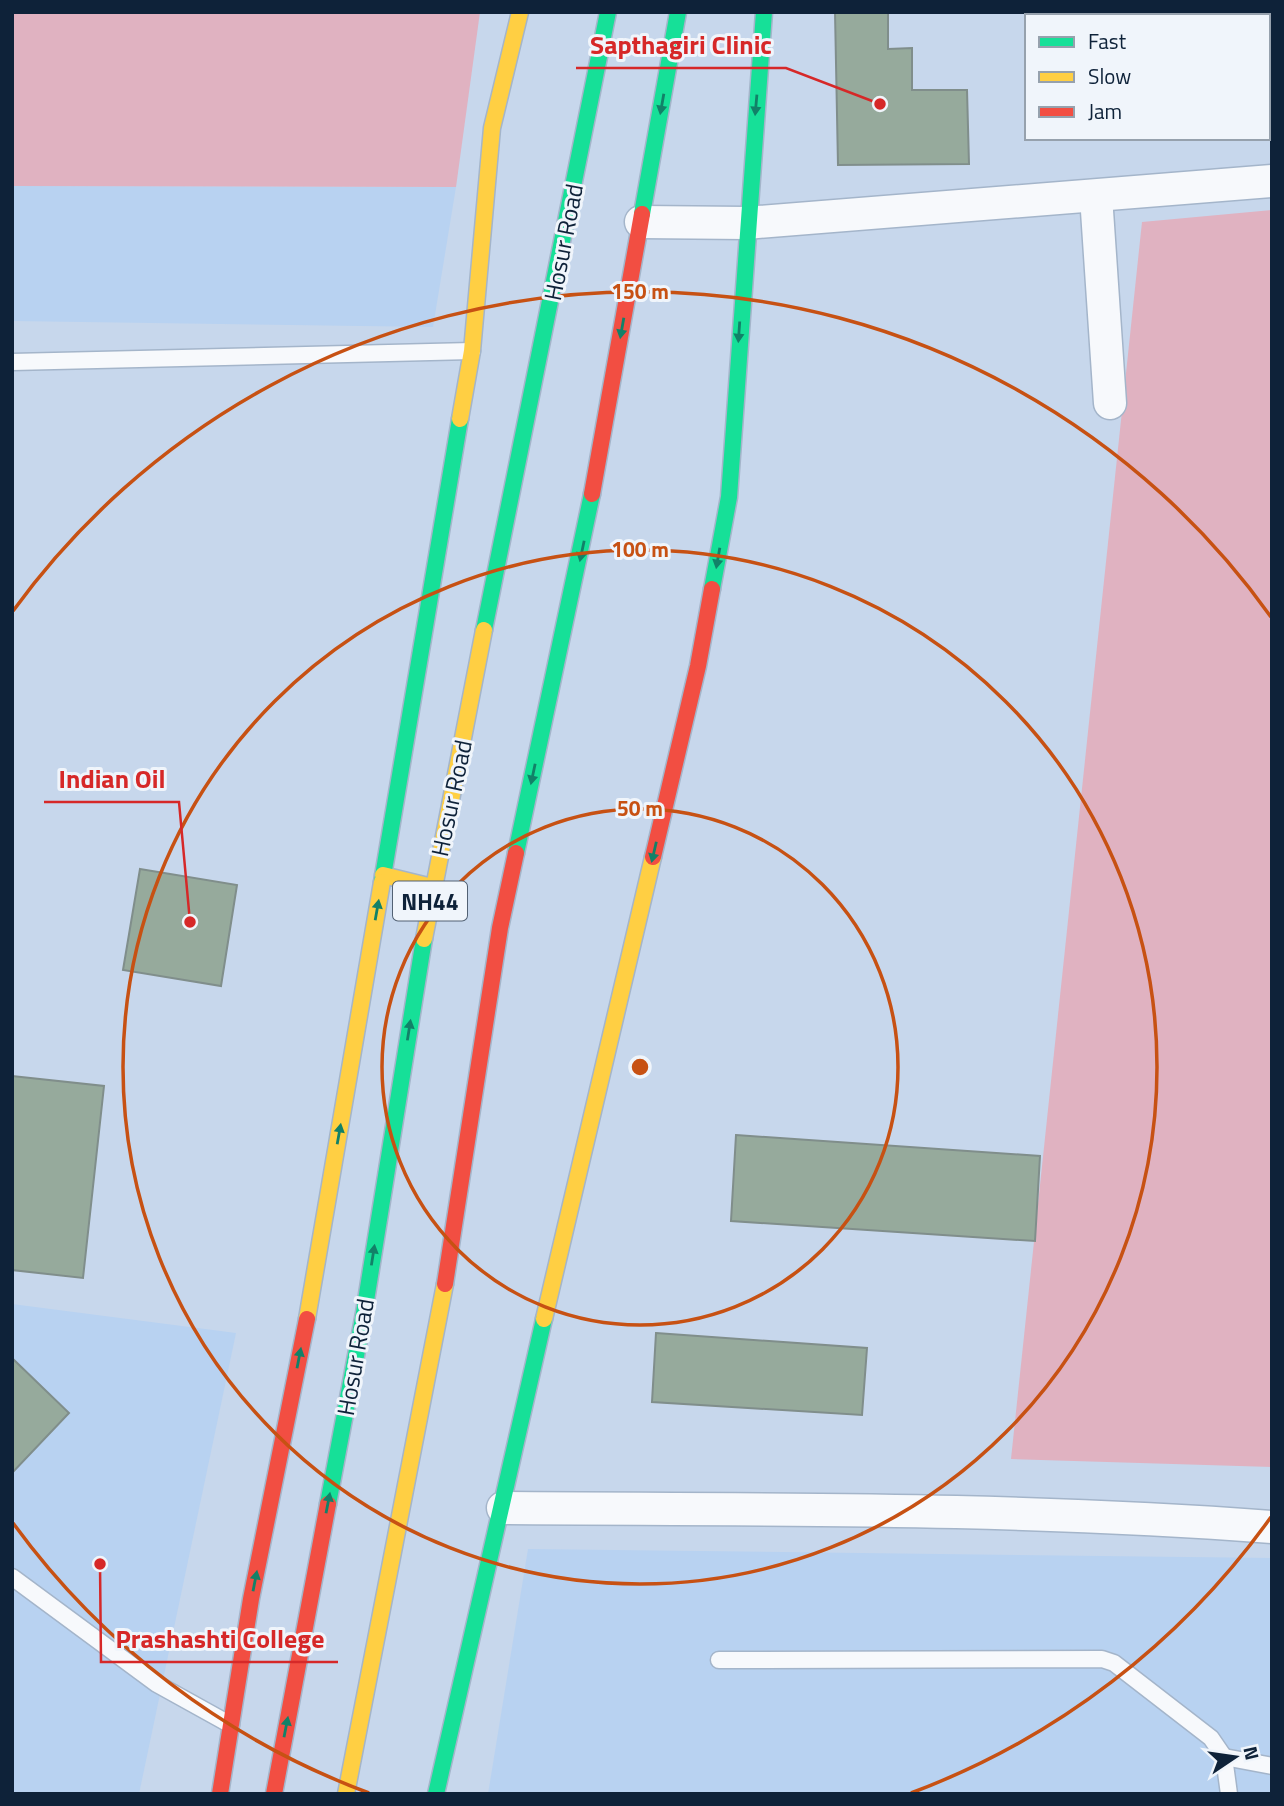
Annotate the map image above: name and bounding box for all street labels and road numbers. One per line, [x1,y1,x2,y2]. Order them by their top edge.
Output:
street label: Hosur Road [534,181,592,303]
street label: Hosur Road [421,736,481,860]
road number: NH44 [393,882,467,920]
street label: Hosur Road [327,1296,383,1418]

